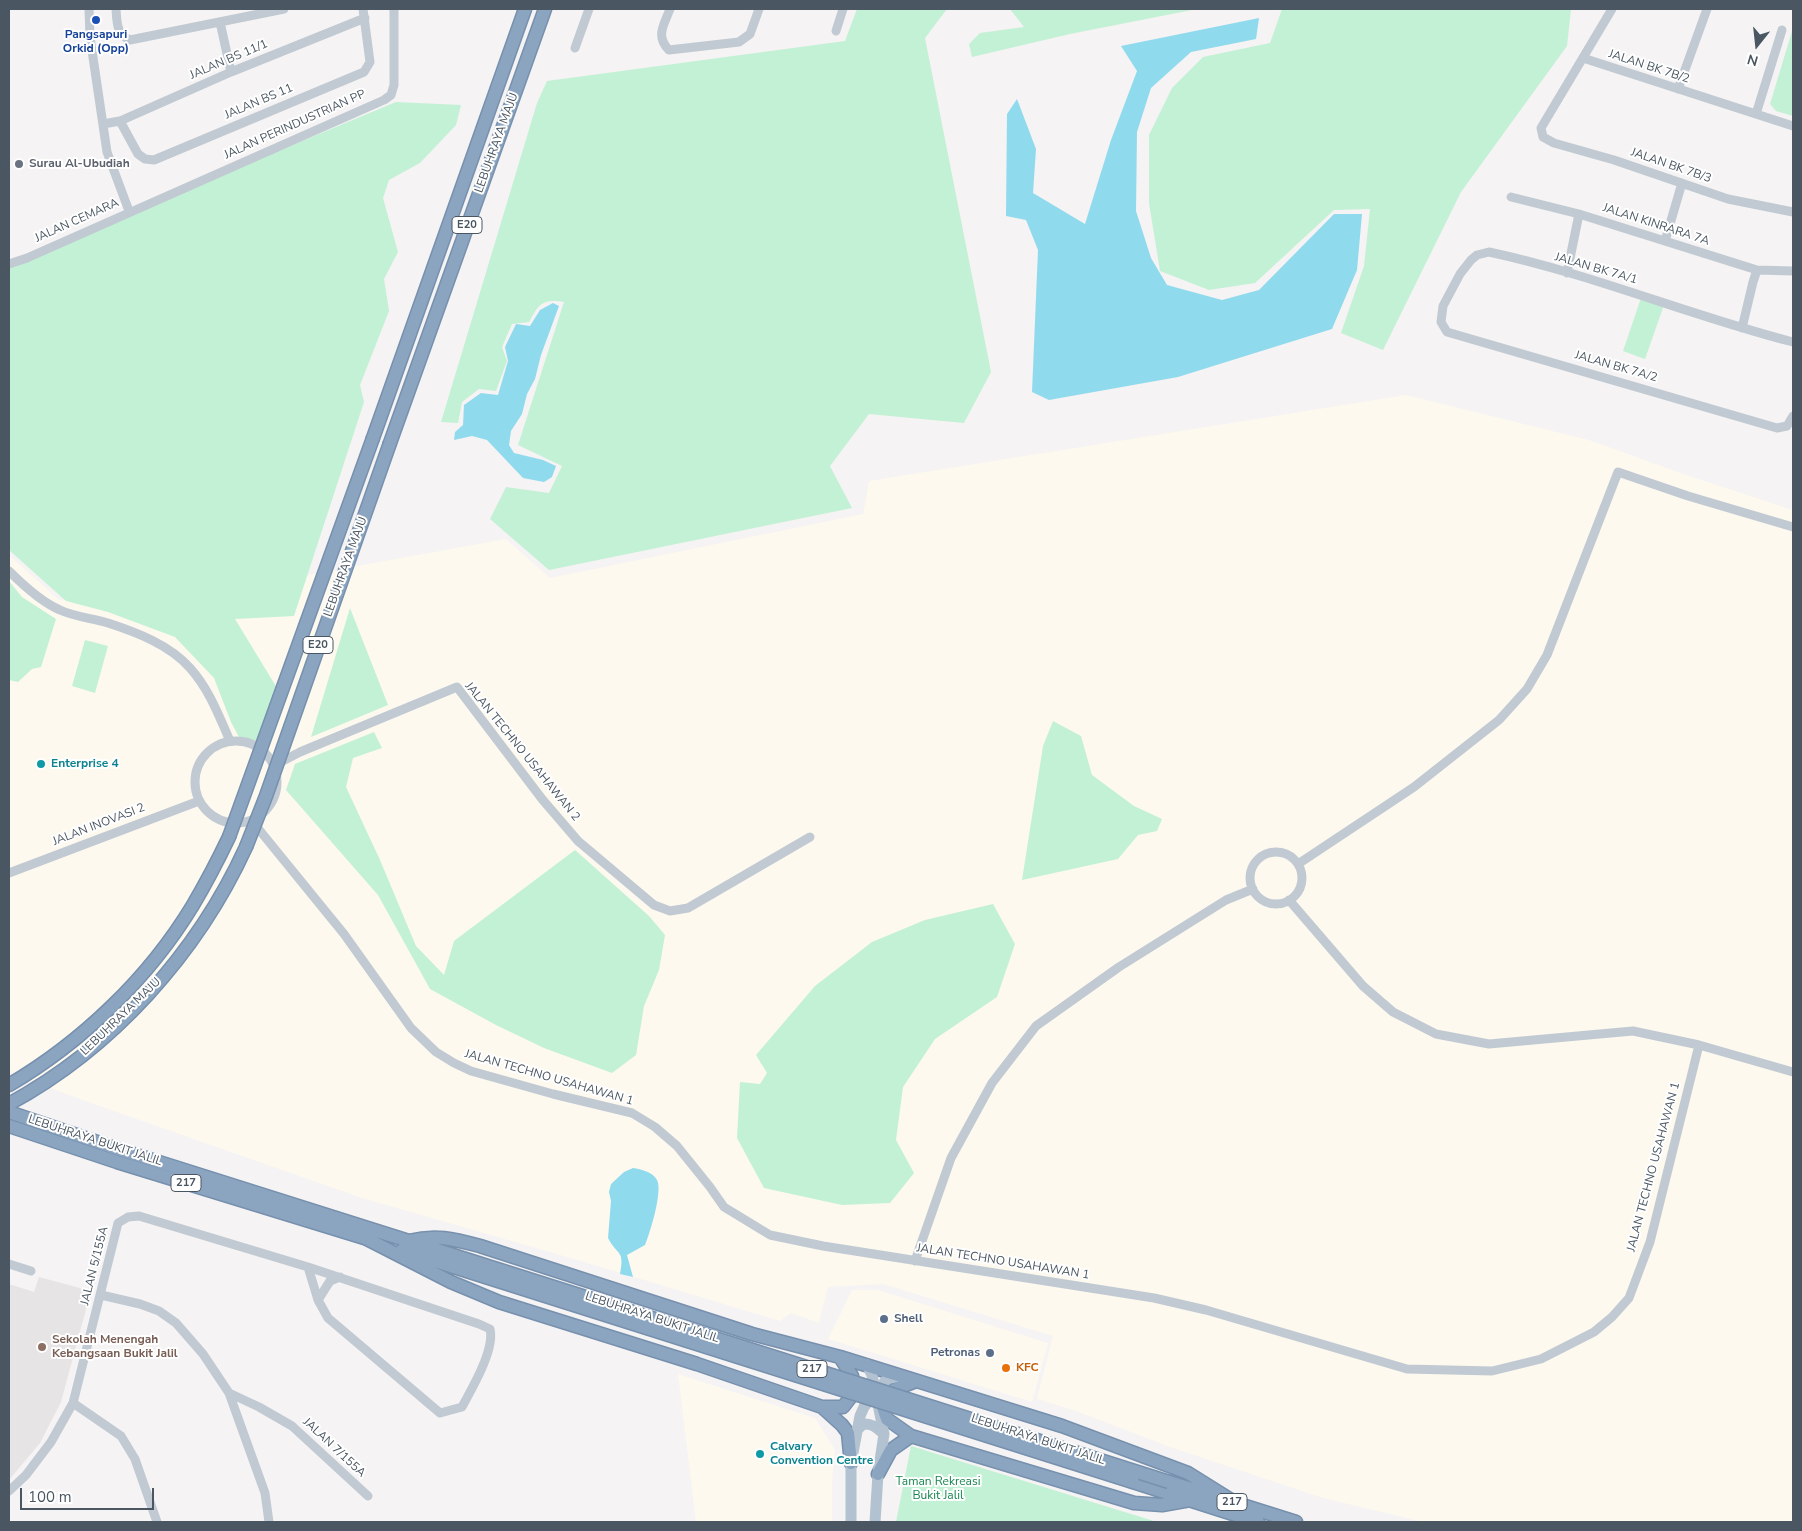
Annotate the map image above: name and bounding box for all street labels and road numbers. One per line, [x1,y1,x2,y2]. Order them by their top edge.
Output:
street label: JALAN BS 11/1 [188,37,270,83]
street label: JALAN BK 7B/2 [1607,47,1691,87]
street label: JALAN BS 11 [223,81,295,123]
street label: JALAN PERINDUSTRIAN PP [222,87,368,163]
street label: LEBUHRAYA MAJU [472,91,522,195]
street label: JALAN BK 7B/3 [1629,145,1713,187]
street label: JALAN CEMARA [33,196,121,246]
street label: JALAN KINRARA 7A [1601,201,1711,249]
road number: E20 [452,216,482,234]
street label: JALAN BK 7A/1 [1553,250,1639,288]
street label: JALAN BK 7A/2 [1573,348,1659,386]
street label: LEBUHRAYA MAJU [321,515,371,619]
road number: E20 [303,636,333,654]
street label: JALAN TECHNO USAHAWAN 2 [461,680,583,824]
street label: JALAN INOVASI 2 [51,801,147,849]
street label: LEBUHRAYA MAJU [78,975,164,1059]
street label: JALAN TECHNO USAHAWAN 1 [463,1047,635,1109]
street label: JALAN TECHNO USAHAWAN 1 [1624,1081,1684,1253]
street label: LEBUHRAYA BUKIT JALIL [26,1113,164,1169]
road number: 217 [171,1174,201,1192]
street label: JALAN 5/155A [78,1225,112,1307]
street label: JALAN TECHNO USAHAWAN 1 [916,1241,1090,1283]
street label: LEBUHRAYA BUKIT JALIL [583,1290,721,1346]
road number: 217 [797,1360,827,1378]
street label: LEBUHRAYA BUKIT JALIL [969,1412,1107,1468]
street label: JALAN 7/155A [300,1415,368,1481]
road number: 217 [1217,1494,1247,1510]

